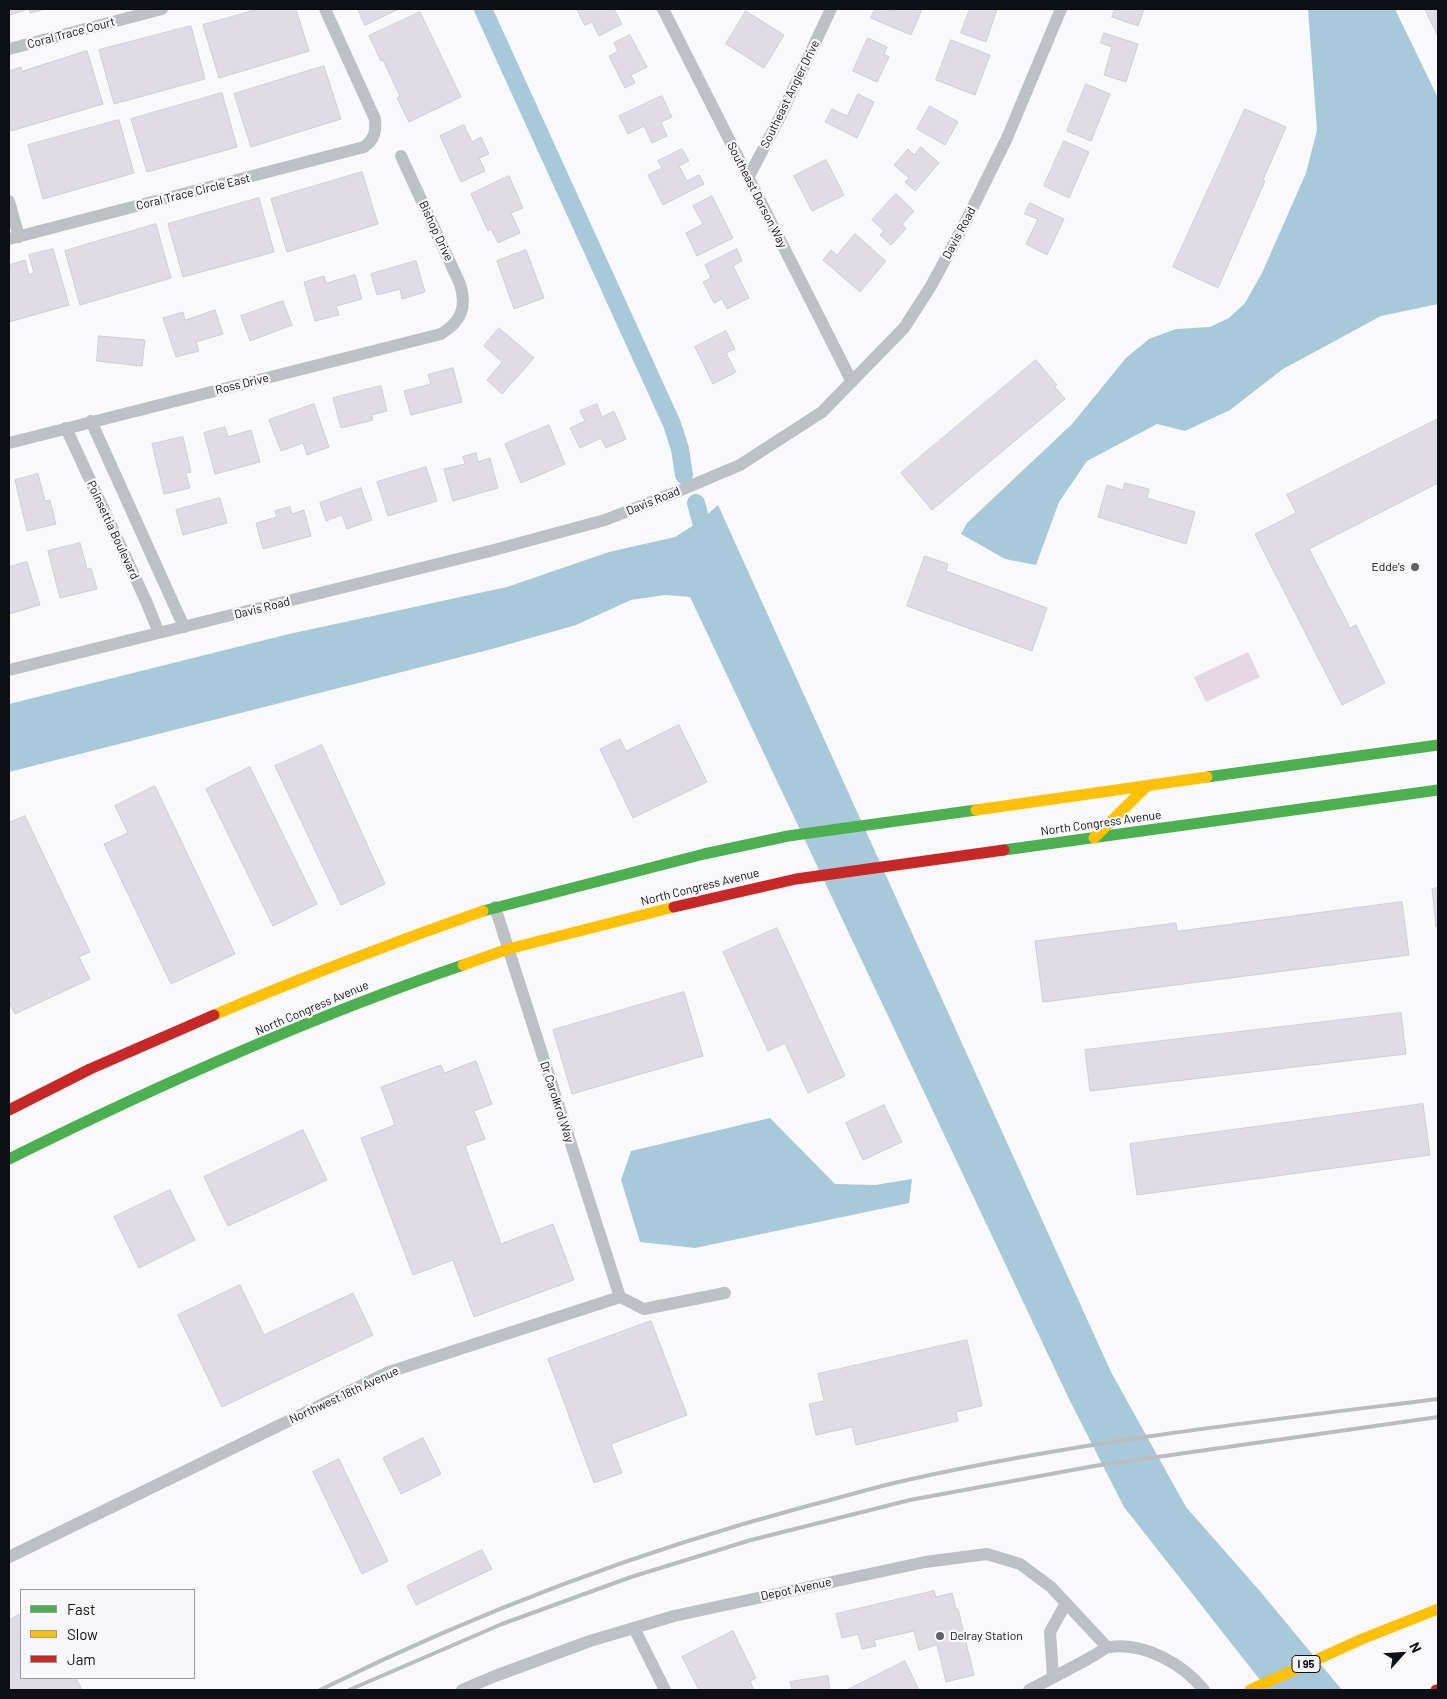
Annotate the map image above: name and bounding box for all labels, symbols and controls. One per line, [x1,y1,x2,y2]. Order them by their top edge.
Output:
street label: Coral Trace Court [26,14,116,52]
street label: Southeast Angler Drive [758,38,822,150]
street label: Southeast Dorson Way [724,140,790,250]
street label: Coral Trace Circle East [134,171,252,213]
street label: Bishop Drive [416,198,456,264]
street label: Davis Road [939,205,979,261]
street label: Ross Drive [214,370,270,398]
street label: Poinsettia Boulevard [84,478,142,582]
street label: Davis Road [624,484,682,518]
place label: Edde's [1371,560,1405,574]
marker: Edde's [1409,561,1421,573]
street label: Davis Road [233,594,291,622]
street label: North Congress Avenue [1040,807,1162,839]
street label: North Congress Avenue [639,865,761,909]
street label: North Congress Avenue [253,978,371,1038]
street label: Dr Carolkrol Way [537,1059,577,1145]
street label: Northwest 18th Avenue [287,1363,401,1427]
street label: Depot Avenue [759,1575,833,1603]
legend [20,1589,195,1679]
text: Fast [67,1600,95,1618]
text: Slow [67,1625,98,1643]
place label: Delray Station [950,1629,1023,1643]
north arrow [1377,1629,1427,1679]
marker: Delray Station [934,1630,946,1642]
text: N [1406,1639,1426,1655]
text: Jam [67,1650,96,1668]
road number: I 95 [1292,1656,1320,1672]

